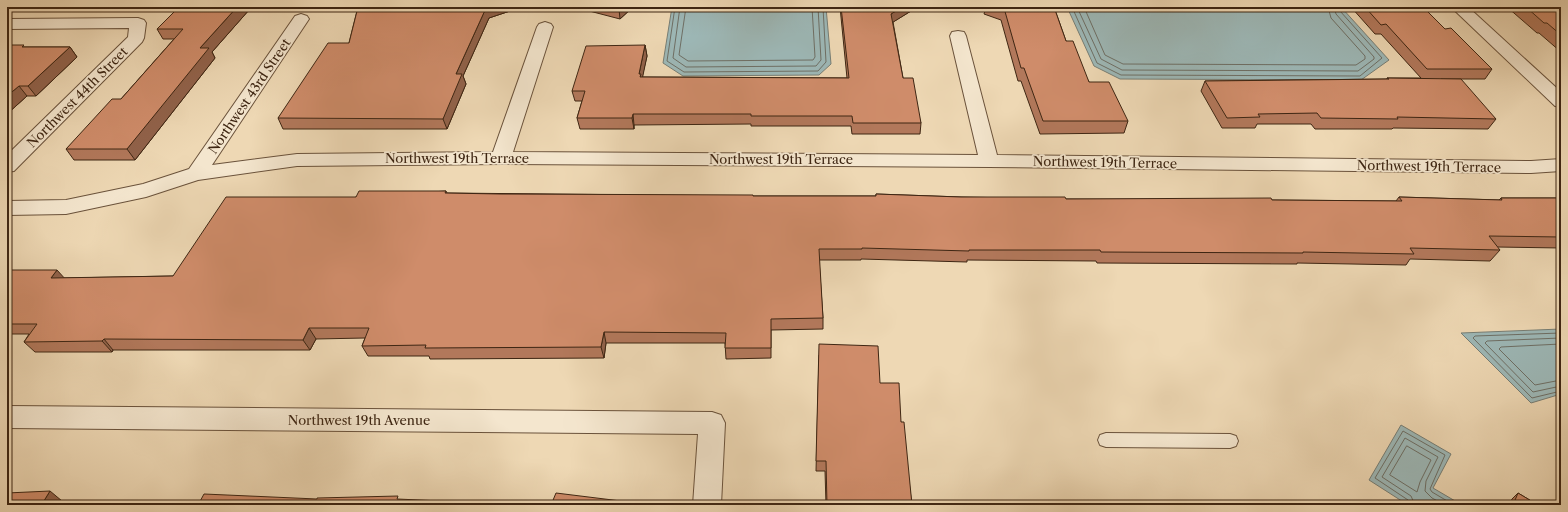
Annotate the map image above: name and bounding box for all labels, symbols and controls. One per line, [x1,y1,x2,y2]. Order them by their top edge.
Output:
street label: Northwest 43rd Street [204,35,294,157]
street label: Northwest 44th Street [23,43,131,151]
street label: Northwest 19th Terrace [385,150,529,166]
street label: Northwest 19th Terrace [709,151,853,167]
street label: Northwest 19th Terrace [1033,153,1177,171]
street label: Northwest 19th Terrace [1357,157,1501,175]
street label: Northwest 19th Avenue [288,412,430,428]

